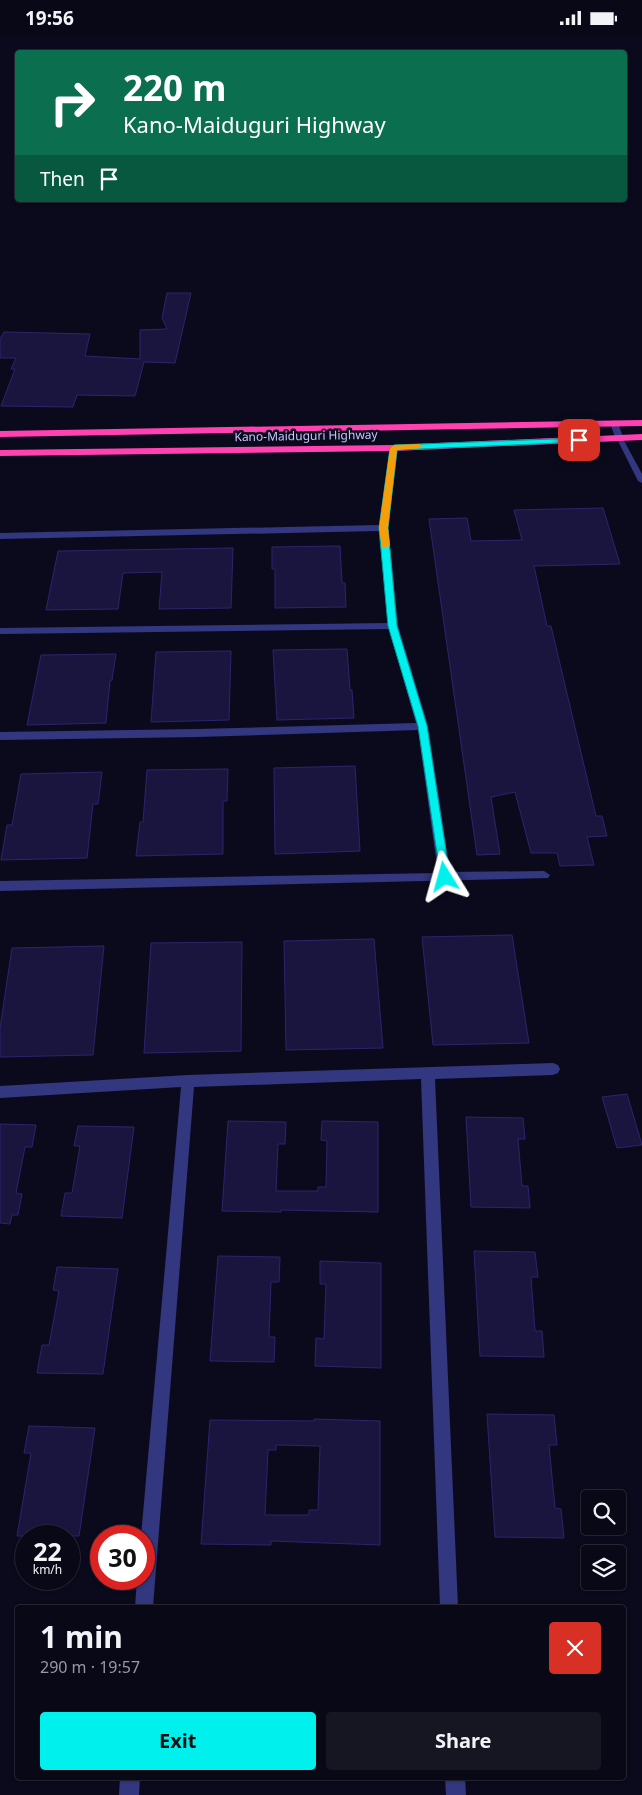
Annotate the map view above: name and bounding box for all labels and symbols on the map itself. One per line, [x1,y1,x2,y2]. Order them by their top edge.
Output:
pin [558,419,600,461]
street label: Kano-Maiduguri Highway [234,426,379,445]
position arrow [418,850,470,902]
speed limit sign: 30 [90,1525,155,1590]

